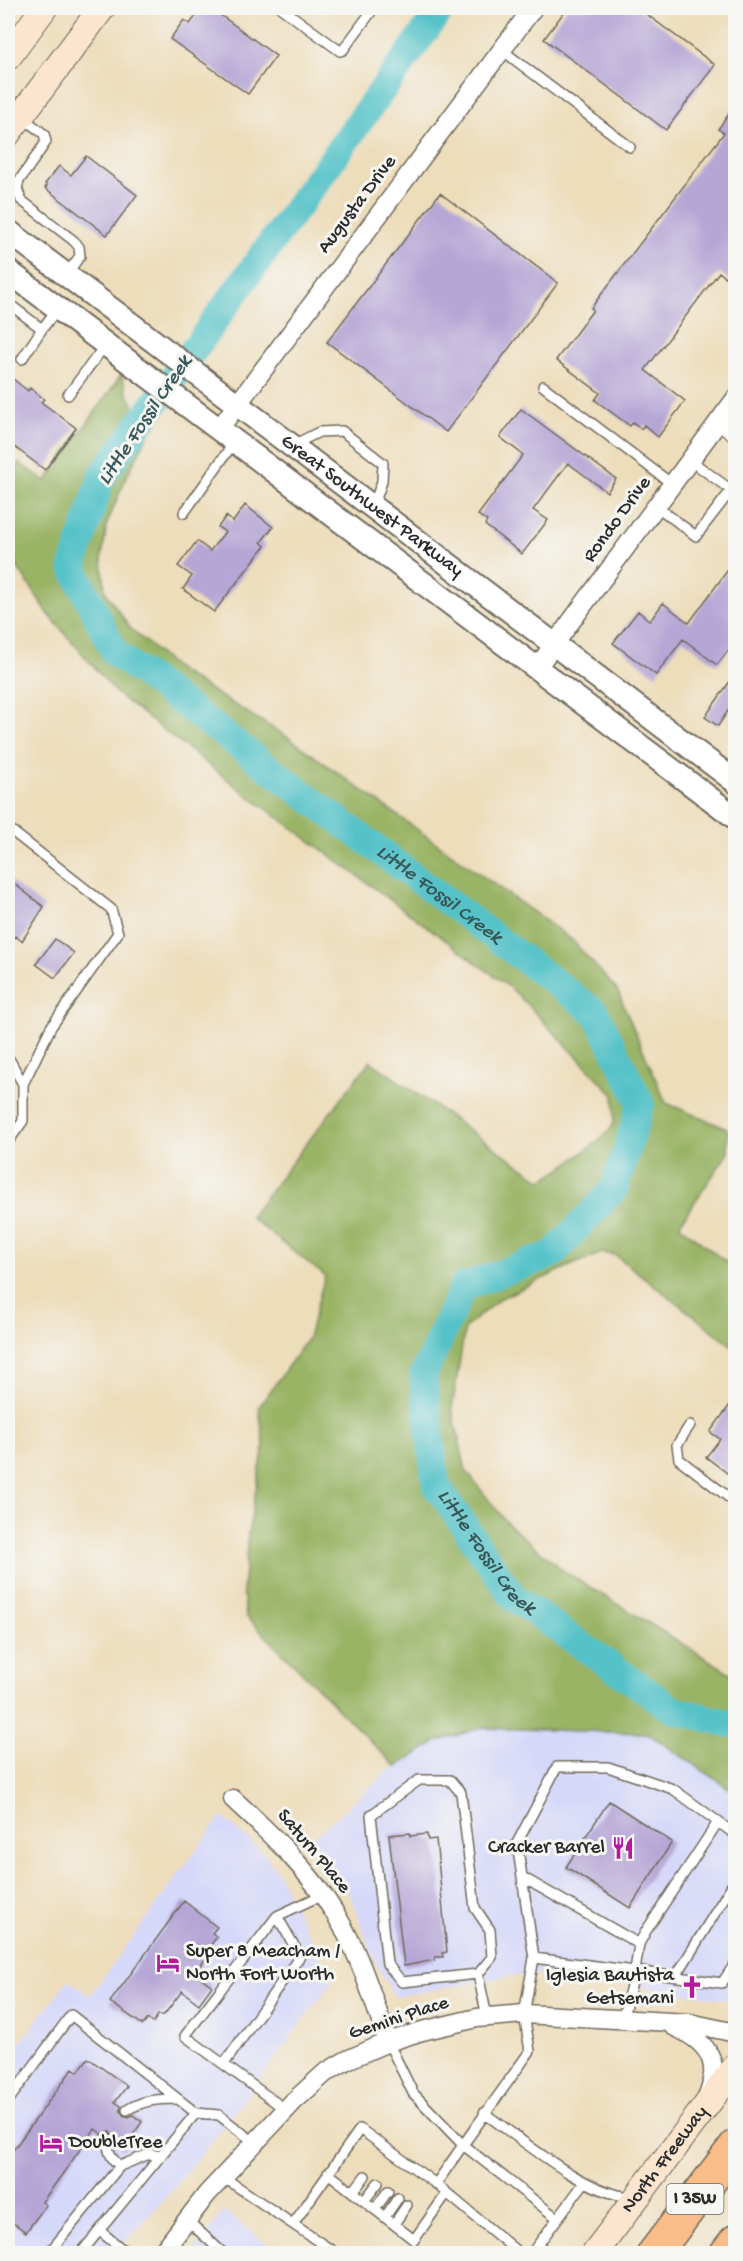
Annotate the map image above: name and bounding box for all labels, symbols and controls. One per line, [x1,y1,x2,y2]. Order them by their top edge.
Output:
street label: Augusta Drive [314,151,403,259]
water label: Little Fossil Creek [93,349,200,491]
street label: Great Southwest Parkway [276,430,467,583]
street label: Rondo Drive [579,472,657,568]
water label: Little Fossil Creek [371,840,509,952]
water label: Little Fossil Creek [431,1485,542,1623]
street label: Saturn Place [271,1805,355,1899]
restaurant icon: Cracker Barrel [610,1835,636,1861]
place label: Cracker Barrel [488,1837,605,1860]
place label: Super 8 Meacham / North Fort Worth [186,1941,340,1987]
hotel icon: Super 8 Meacham / North Fort Worth [155,1950,181,1976]
place label: Iglesia Bautista Getsemani [546,1965,675,2011]
church icon: Iglesia Bautista Getsemani [679,1974,705,2000]
street label: Gemini Place [346,1992,453,2046]
street label: North Freeway [617,2101,713,2218]
hotel icon: DoubleTree [38,2130,64,2156]
place label: DoubleTree [67,2132,163,2155]
road number: I 35W [666,2184,724,2214]

